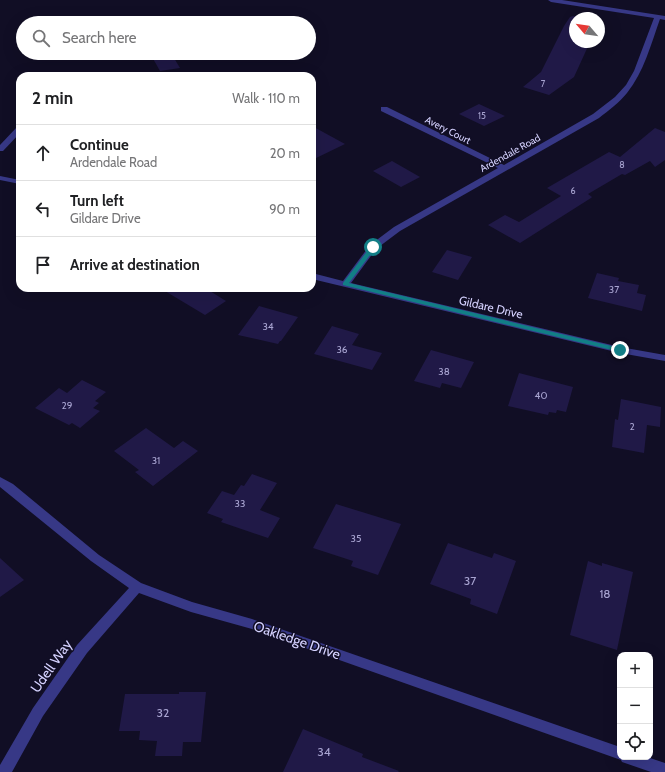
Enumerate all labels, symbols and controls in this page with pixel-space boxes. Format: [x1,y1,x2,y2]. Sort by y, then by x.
north arrow [569,12,605,48]
search box [16,16,316,60]
icon: search [30,27,52,49]
text: Search here [62,29,137,47]
house number: 7 [541,78,546,89]
text: 2 min [32,88,73,108]
text: Walk · 110 m [232,90,300,106]
house number: 15 [478,110,486,121]
street label: Avery Court [423,113,474,147]
street label: Ardendale Road [477,131,543,175]
text: Continue [70,136,129,154]
icon: ahead [32,142,54,164]
text: 20 m [270,145,300,161]
text: Ardendale Road [70,154,157,170]
house number: 8 [619,159,625,170]
house number: 6 [570,185,576,196]
text: Turn left [70,192,124,210]
icon: left [32,198,54,220]
text: 90 m [269,201,300,217]
text: Gildare Drive [70,210,141,226]
route start [364,238,382,256]
icon: arrive [32,254,54,276]
text: Arrive at destination [70,256,200,274]
house number: 37 [609,283,619,296]
street label: Gildare Drive [458,292,524,322]
house number: 34 [262,320,274,333]
route end [611,341,629,359]
house number: 36 [336,343,348,356]
house number: 38 [438,365,450,378]
house number: 40 [535,389,547,402]
house number: 29 [62,399,73,412]
house number: 2 [629,420,635,433]
house number: 31 [152,454,160,467]
house number: 33 [235,497,245,510]
house number: 35 [351,532,361,545]
house number: 37 [464,573,476,588]
house number: 18 [599,586,611,601]
street label: Oakledge Drive [251,617,343,663]
street label: Udell Way [26,636,76,696]
map controls [617,652,653,760]
button: + [617,652,653,688]
button: − [617,688,653,724]
house number: 32 [157,705,169,720]
button: locate [617,724,653,760]
house number: 34 [317,744,331,759]

